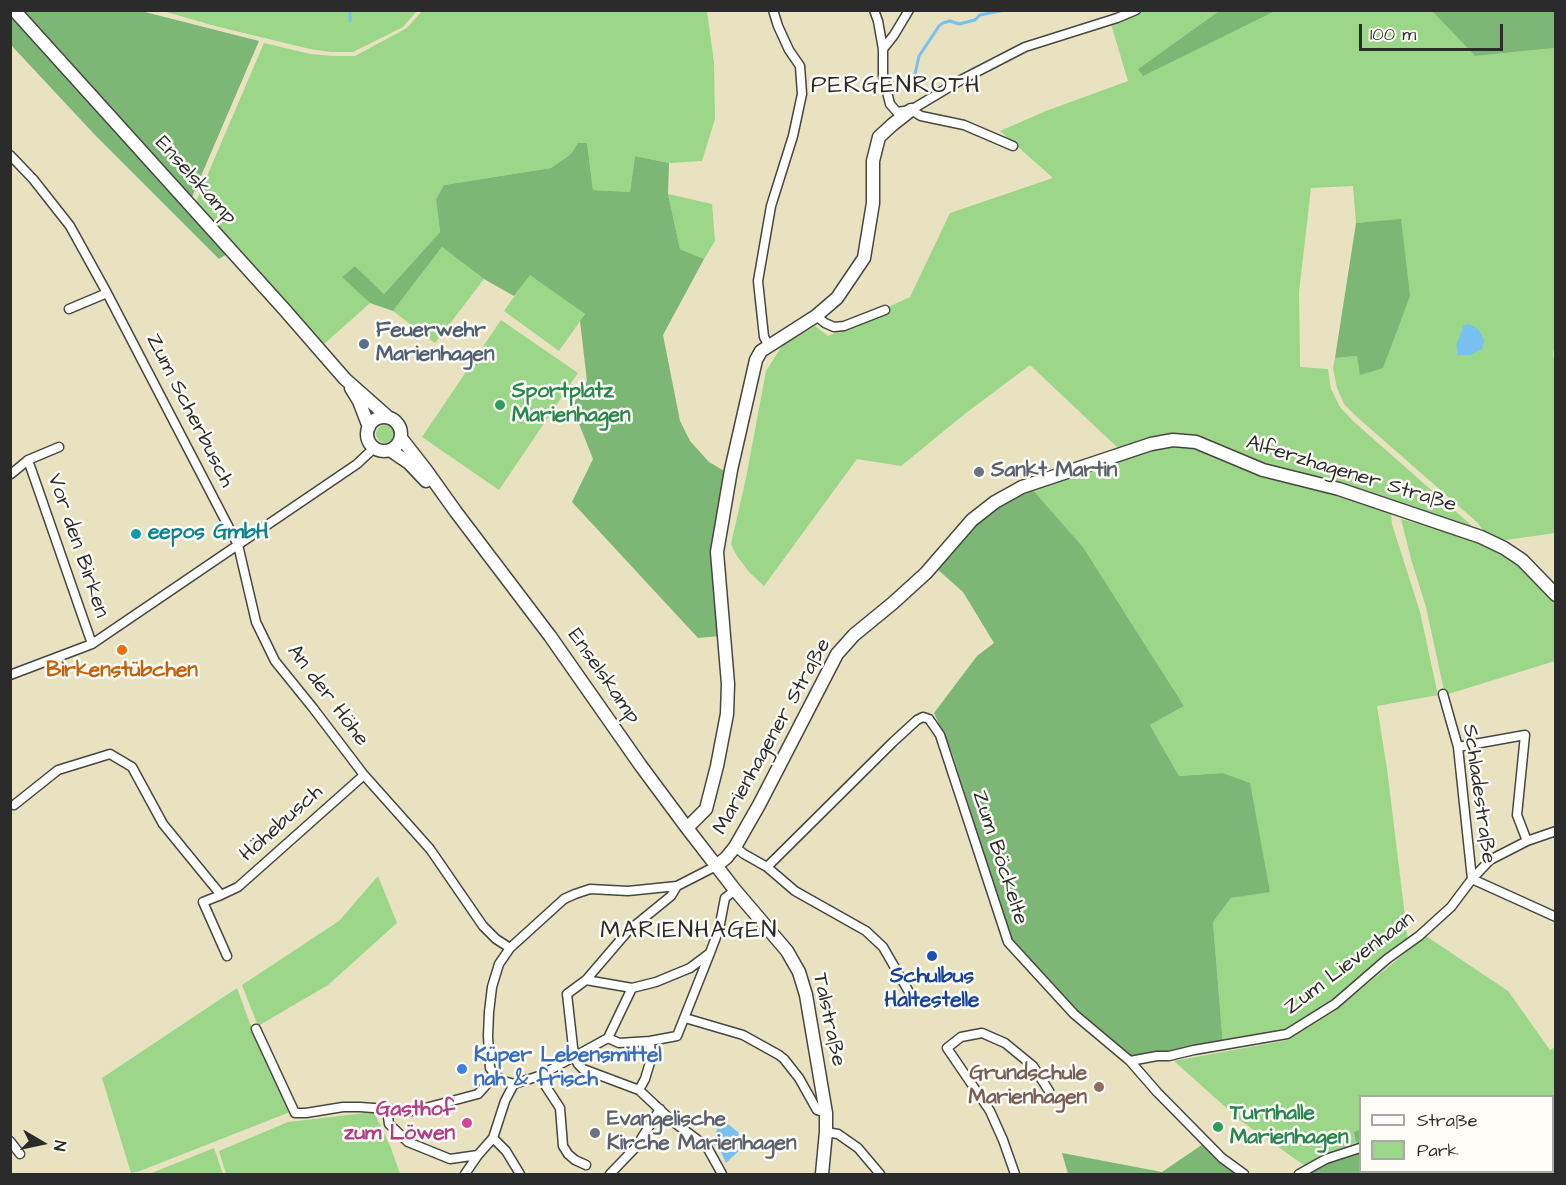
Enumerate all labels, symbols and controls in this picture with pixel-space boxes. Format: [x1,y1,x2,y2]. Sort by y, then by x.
scale bar [1362,12,1506,50]
text: 100 m [1370,22,1416,47]
district label: PERGENROTH [811,73,981,101]
street label: Enselskamp [149,132,241,230]
place label: Feuerwehr Marienhagen [376,319,494,369]
street label: Zum Scherbusch [139,330,239,492]
marker: Feuerwehr Marienhagen [357,337,371,351]
place label: Sportplatz Marienhagen [512,380,630,430]
marker: Sportplatz Marienhagen [493,398,507,412]
street label: Alferzhagener Straße [1243,431,1459,519]
place label: Sankt Martin [991,459,1117,485]
marker: Sankt Martin [972,465,986,479]
street label: Vor den Birken [41,471,113,621]
place label: eepos GmbH [148,521,269,547]
marker: eepos GmbH [129,527,143,541]
street label: Enselskamp [561,625,645,729]
street label: Marienhagener Straße [709,635,837,839]
street label: An der Höhe [281,640,373,752]
marker: Birkenstübchen [115,643,129,657]
place label: Birkenstübchen [46,659,198,685]
street label: Schladestraße [1456,722,1500,866]
street label: Höhebusch [235,780,329,868]
street label: Zum Böckelte [965,788,1033,928]
street label: Zum Lievenhaan [1280,907,1420,1021]
district label: MARIENHAGEN [600,918,778,946]
marker: Schulbus Haltestelle [925,949,939,963]
place label: Schulbus Haltestelle [885,965,979,1015]
street label: Talstraße [806,971,850,1069]
place label: Küper Lebensmittel nah & frisch [474,1044,662,1094]
marker: Küper Lebensmittel nah & frisch [455,1062,469,1076]
place label: Grundschule Marienhagen [969,1062,1087,1112]
marker: Grundschule Marienhagen [1092,1080,1106,1094]
legend [1359,1095,1554,1173]
place label: Gasthof zum Löwen [344,1098,455,1148]
place label: Turnhalle Marienhagen [1230,1102,1348,1152]
place label: Evangelische Kirche Marienhagen [607,1108,796,1158]
text: Straße [1417,1108,1477,1133]
north arrow [12,1113,72,1173]
marker: Gasthof zum Löwen [460,1116,474,1130]
marker: Turnhalle Marienhagen [1211,1120,1225,1134]
marker: Evangelische Kirche Marienhagen [588,1126,602,1140]
text: Park [1417,1138,1459,1163]
text: N [48,1139,71,1152]

